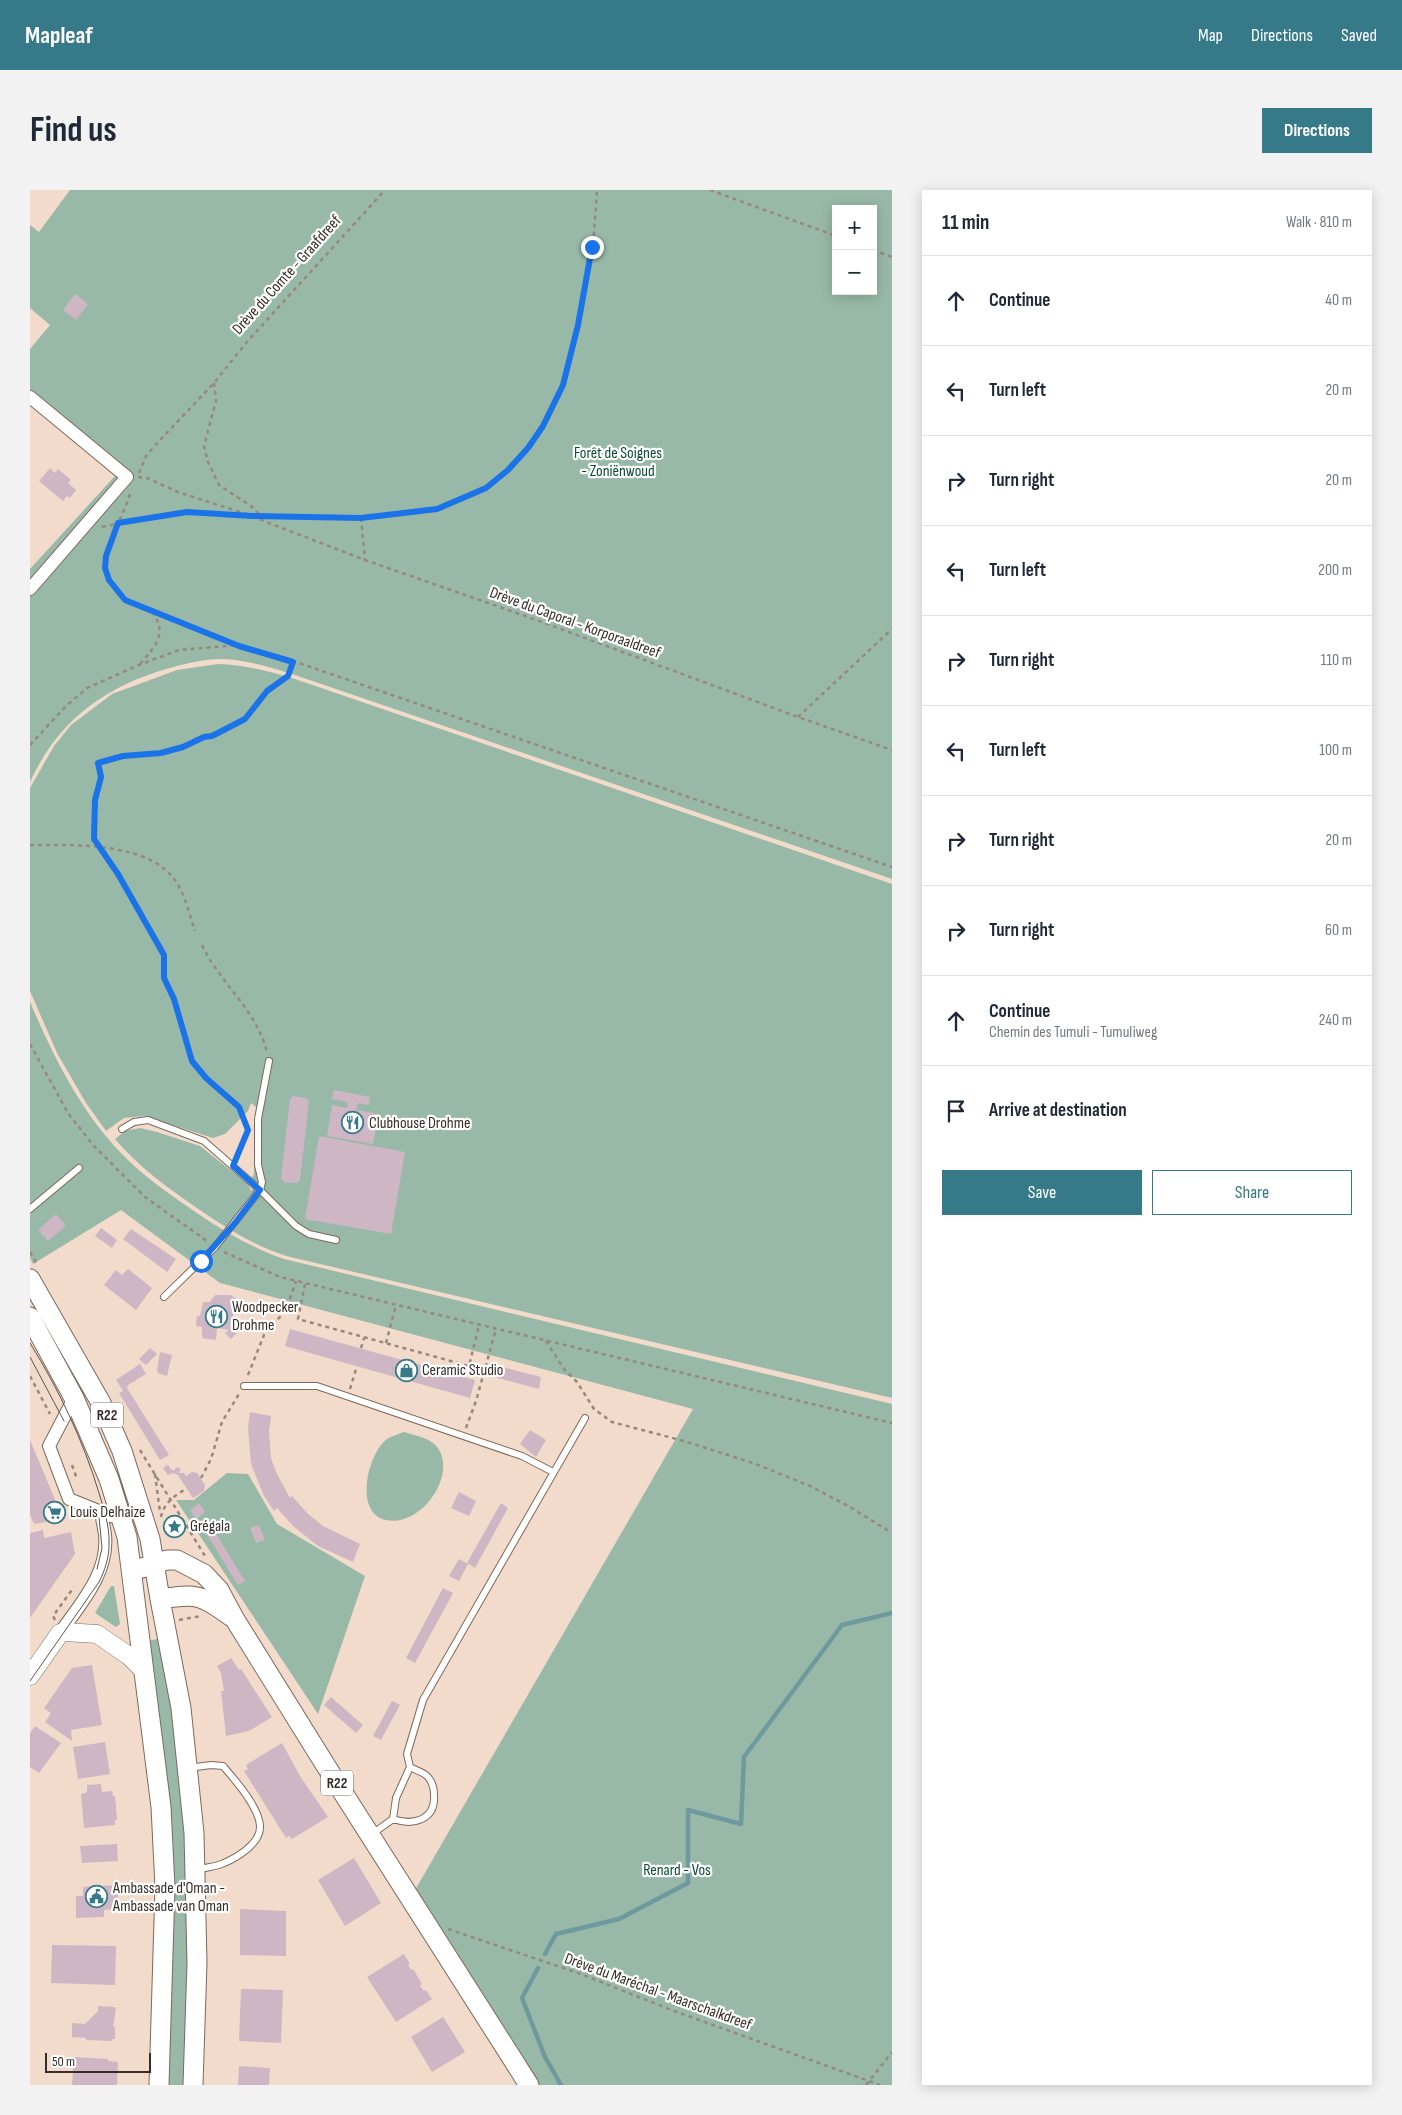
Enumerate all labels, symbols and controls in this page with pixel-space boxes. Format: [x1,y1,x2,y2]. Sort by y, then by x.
text: Mapleaf [25,21,93,50]
text: Map [1198,25,1223,46]
text: Directions [1251,25,1313,46]
text: Saved [1341,25,1377,46]
button: Directions [1262,108,1372,153]
text: Find us [30,109,117,152]
map controls [832,205,877,295]
button: + [832,205,877,250]
text: 11 min [942,210,989,235]
street label: Drève du Comte - Graafdreef [229,211,346,338]
text: Walk · 810 m [1286,213,1352,232]
route end [581,236,604,259]
button: − [832,250,877,295]
icon: ahead [942,287,970,315]
text: Continue [989,289,1050,312]
text: 40 m [1325,291,1352,310]
icon: left [942,377,970,405]
text: Turn left [989,379,1046,402]
text: 20 m [1325,381,1352,400]
park label: Forêt de Soignes - Zoniënwoud [574,444,662,481]
icon: right [942,467,970,495]
text: Turn right [989,469,1054,492]
text: 20 m [1325,471,1352,490]
icon: left [942,557,970,585]
text: Turn left [989,559,1046,582]
text: 200 m [1318,561,1352,580]
street label: Drève du Caporal - Korporaaldreef [487,583,663,663]
icon: right [942,647,970,675]
text: Turn right [989,649,1054,672]
text: 110 m [1321,651,1352,670]
icon: left [942,737,970,765]
text: Turn left [989,739,1046,762]
text: 100 m [1319,741,1352,760]
icon: right [942,827,970,855]
text: Turn right [989,829,1054,852]
text: 20 m [1325,831,1352,850]
icon: right [942,917,970,945]
text: Turn right [989,919,1054,942]
text: 60 m [1325,921,1352,940]
text: Continue [989,1000,1050,1023]
icon: ahead [942,1007,970,1035]
text: 240 m [1319,1011,1352,1030]
text: Chemin des Tumuli - Tumuliweg [989,1023,1157,1042]
icon: arrive [942,1097,970,1125]
text: Arrive at destination [989,1099,1127,1122]
restaurant icon: Clubhouse Drohme [341,1111,365,1135]
place label: Clubhouse Drohme [369,1114,470,1133]
button: Save [942,1170,1142,1215]
button: Share [1152,1170,1352,1215]
route start [190,1250,213,1273]
place label: Woodpecker Drohme [232,1298,299,1335]
restaurant icon: Woodpecker Drohme [204,1304,228,1328]
shop icon: Ceramic Studio [394,1358,418,1382]
place label: Ceramic Studio [422,1361,503,1380]
road number: R22 [91,1402,123,1428]
supermarket icon: Louis Delhaize [42,1500,66,1524]
place label: Louis Delhaize [70,1503,146,1522]
place icon: Grégala [162,1514,186,1538]
place label: Grégala [190,1517,230,1536]
road number: R22 [321,1770,353,1796]
park label: Renard - Vos [643,1861,711,1880]
place label: Ambassade d'Oman - Ambassade van Oman [112,1879,229,1916]
public building icon: Ambassade d'Oman - Ambassade van Oman [85,1885,109,1909]
street label: Drève du Maréchal - Maarschalkdreef [562,1949,755,2035]
scale bar [45,2050,151,2073]
text: 50 m [52,2053,75,2070]

